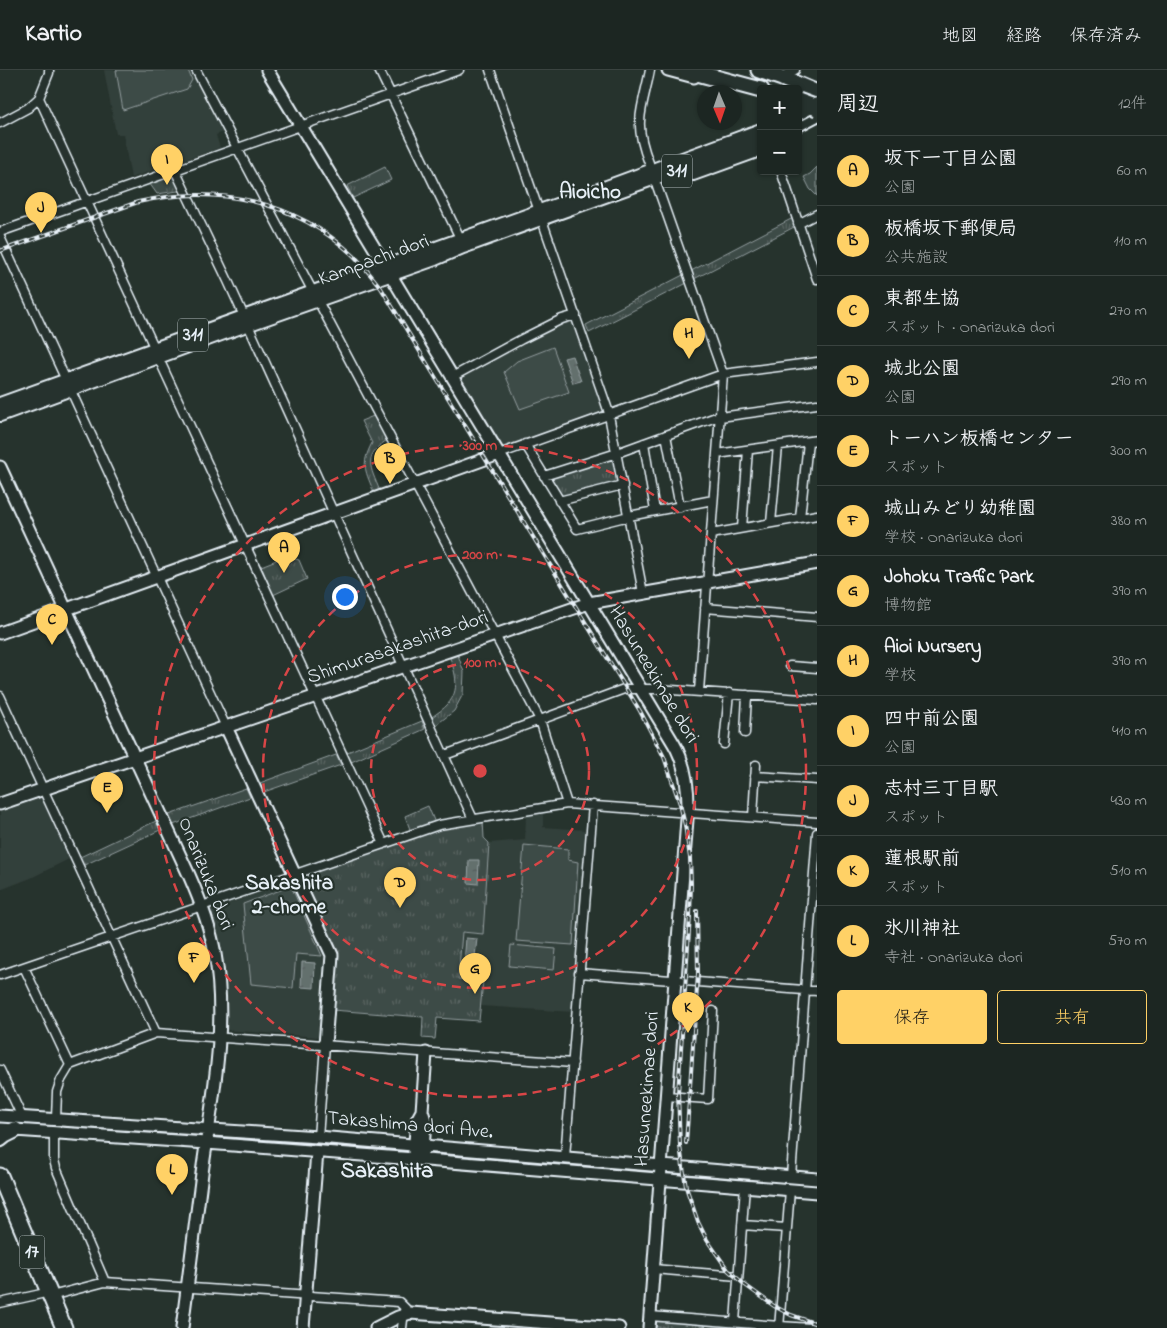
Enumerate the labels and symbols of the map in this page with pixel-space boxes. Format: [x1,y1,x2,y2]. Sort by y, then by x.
north arrow [697,85,742,130]
pin: I [151,144,183,185]
road number: 311 [662,154,692,188]
district label: Aioicho [559,178,621,208]
pin: J [25,192,57,233]
street label: Kampachi dori [314,228,434,294]
road number: 311 [178,318,208,352]
pin: H [673,318,705,359]
text: 300 m [462,435,498,457]
pin: B [374,443,406,484]
pin: A [268,532,300,573]
text: 200 m [461,544,498,566]
your location [332,584,358,610]
street label: Hasuneekimae dori [600,601,706,749]
street label: Shimurasakashita-dori [303,603,493,693]
pin: C [36,604,68,645]
text: 100 m [463,652,497,674]
centre of rings [471,762,489,780]
pin: E [91,772,123,813]
street label: Onarizuka dori [169,813,241,935]
pin: D [384,867,416,908]
district label: Sakashita 2-chome [245,869,333,923]
pin: F [178,942,210,983]
pin: G [459,953,491,994]
pin: K [672,992,704,1033]
street label: Hasuneekimae dori [628,1010,668,1168]
street label: Takashima dori Ave. [326,1104,494,1148]
pin: L [156,1154,188,1195]
district label: Sakashita [341,1156,433,1188]
road number: 17 [20,1236,44,1268]

